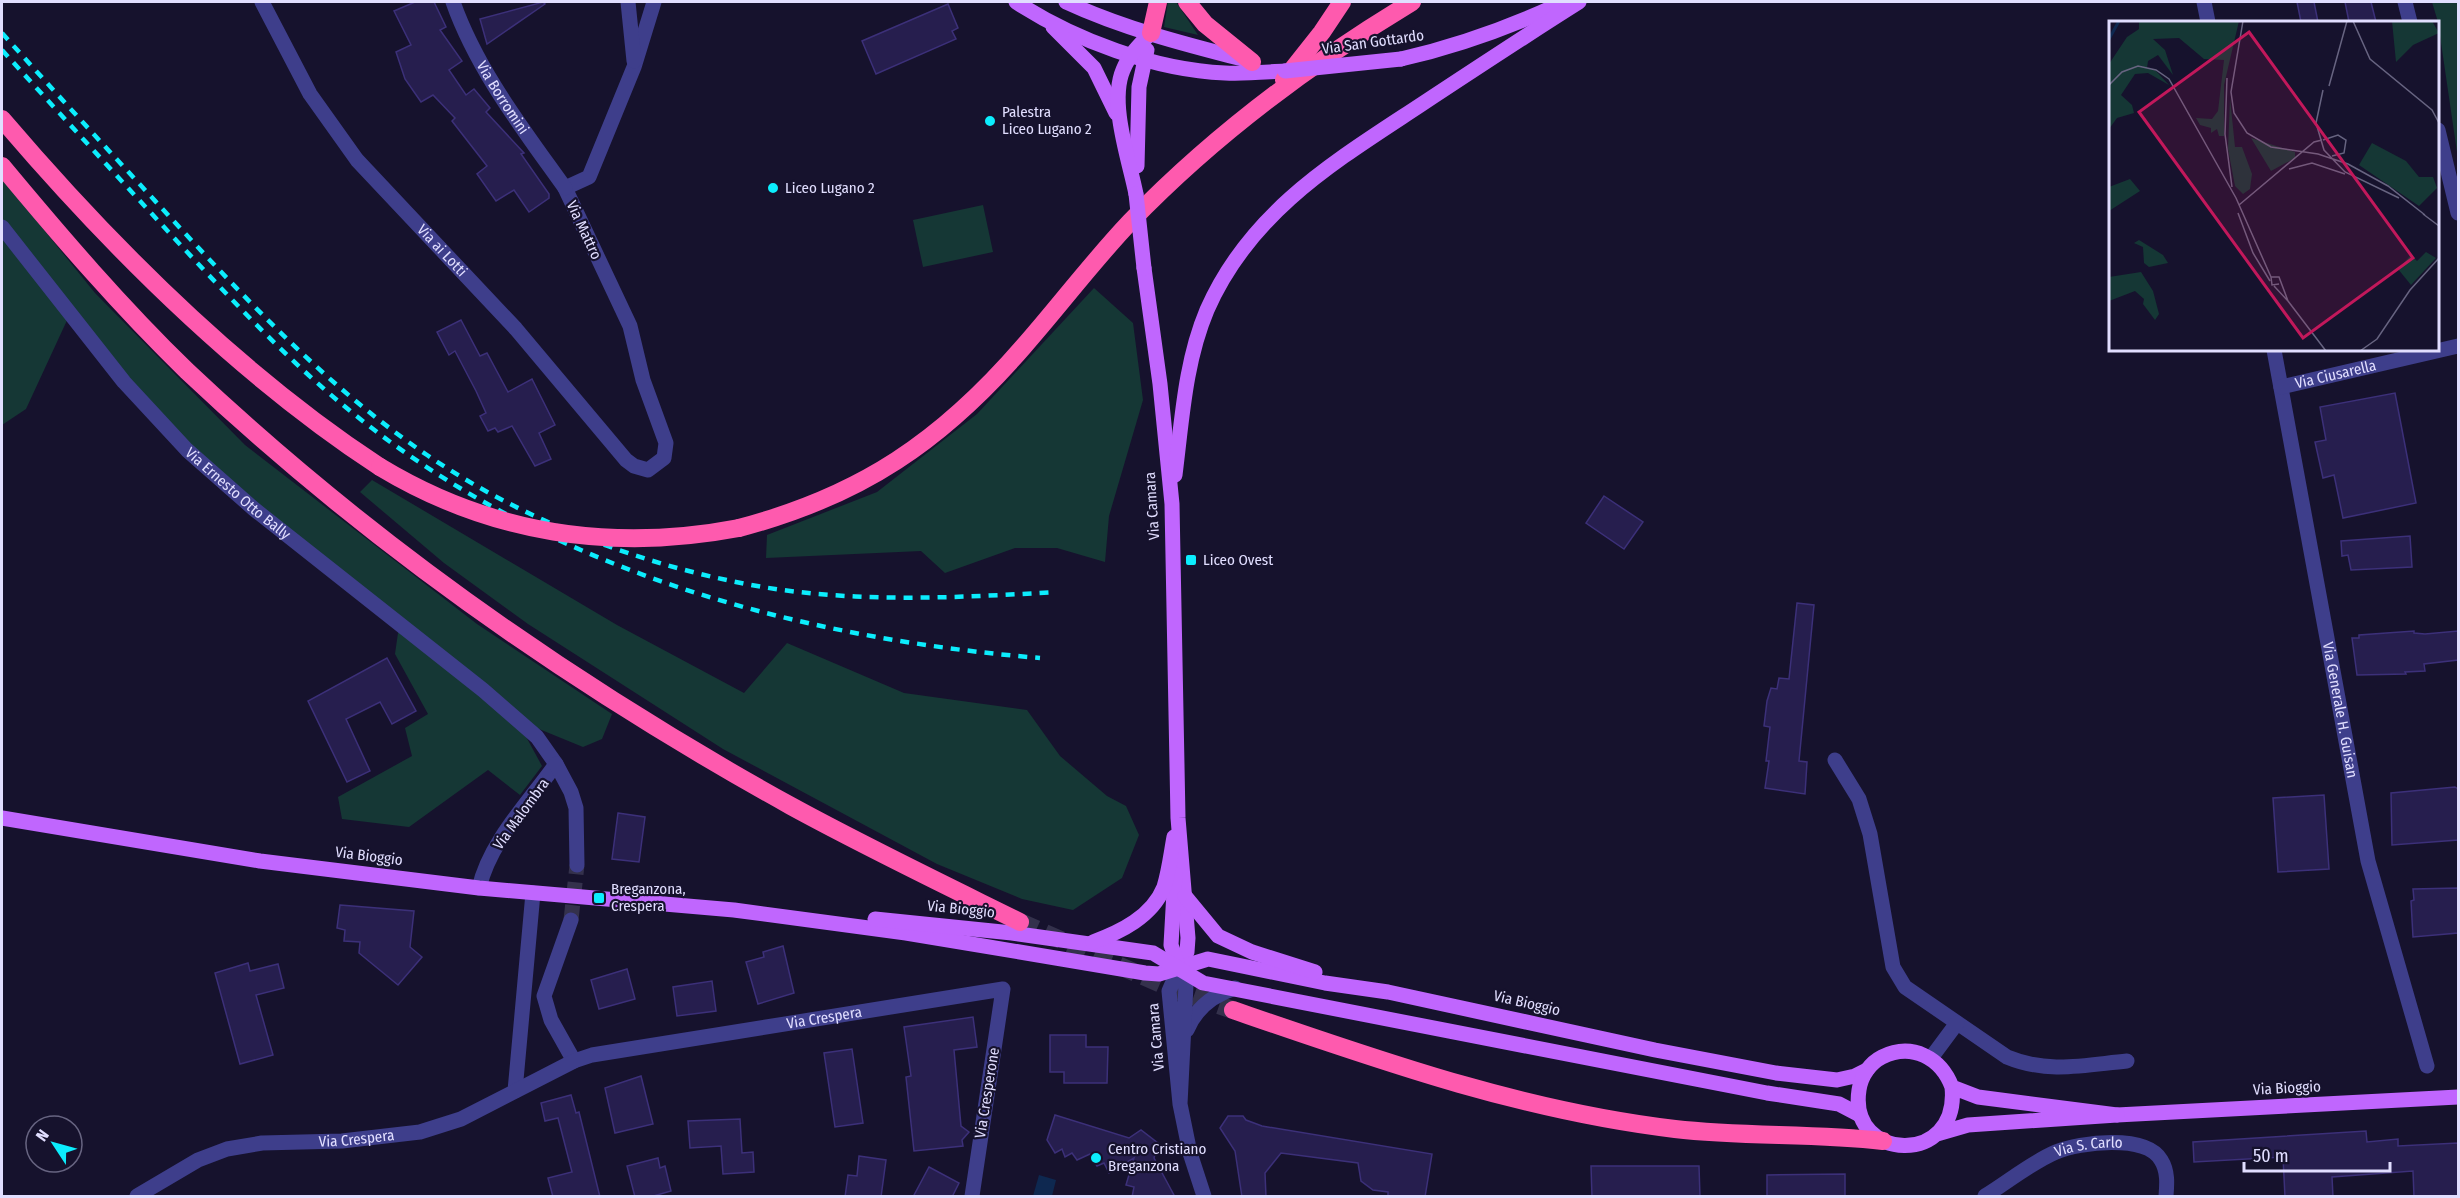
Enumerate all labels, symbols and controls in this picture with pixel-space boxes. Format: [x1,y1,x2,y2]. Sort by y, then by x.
inset map [2109,21,2439,351]
street label: Via San Gottardo [1321,26,1425,58]
street label: Via Borromini [473,58,533,138]
place label: Palestra Liceo Lugano 2 [1002,103,1092,138]
marker: Palestra Liceo Lugano 2 [983,114,997,128]
place label: Liceo Lugano 2 [785,179,875,197]
marker: Liceo Lugano 2 [766,181,780,195]
street label: Via Mattro [563,198,605,262]
street label: Via ai Lotti [413,221,471,280]
street label: Via Ciusarella [2293,356,2378,392]
street label: Via Ernesto Otto Bally [182,444,294,544]
street label: Via Camara [1141,471,1163,541]
place label: Liceo Ovest [1203,551,1273,569]
marker: Liceo Ovest [1184,553,1198,567]
street label: Via Generale H. Guisan [2319,640,2362,780]
street label: Via Malombra [489,775,553,853]
street label: Via Bioggio [334,843,404,869]
place label: Breganzona, Crespera [611,880,686,915]
marker: Breganzona, Crespera [592,891,606,905]
street label: Via Bioggio [926,896,996,922]
street label: Via Bioggio [1492,987,1562,1019]
street label: Via Camara [1144,1002,1168,1072]
street label: Via Crespera [785,1003,863,1033]
street label: Via Cresperone [971,1046,1003,1140]
street label: Via Bioggio [2253,1077,2322,1099]
north arrow [24,1114,84,1174]
text: N [32,1126,53,1145]
street label: Via Crespera [318,1126,395,1151]
street label: Via S. Carlo [2052,1133,2123,1161]
scale bar [2244,1135,2390,1173]
place label: Centro Cristiano Breganzona [1108,1140,1207,1175]
text: 50 m [2253,1145,2289,1167]
marker: Centro Cristiano Breganzona [1089,1151,1103,1165]

